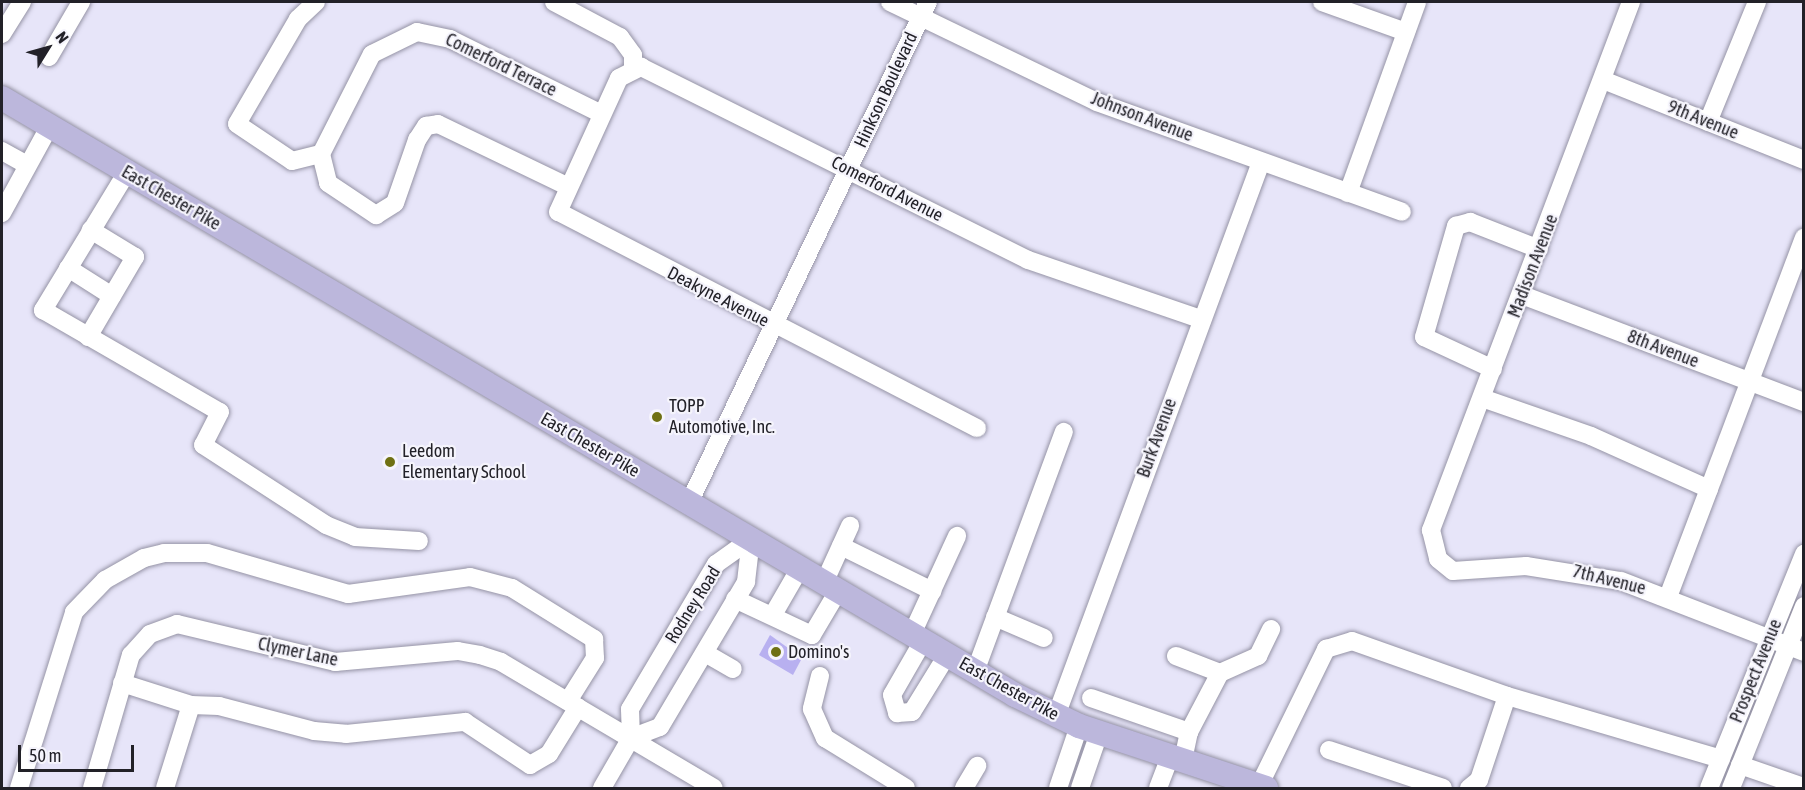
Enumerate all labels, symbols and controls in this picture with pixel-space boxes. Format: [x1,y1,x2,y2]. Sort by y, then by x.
north arrow [18,18,78,78]
text: N [52,28,72,46]
street label: Comerford Terrace [442,29,560,101]
street label: Hinkson Boulevard [850,29,922,151]
street label: Johnson Avenue [1088,88,1196,146]
street label: 9th Avenue [1664,96,1742,144]
street label: Comerford Avenue [828,152,946,226]
street label: East Chester Pike [118,161,224,235]
street label: Madison Avenue [1503,211,1563,321]
street label: Deakyne Avenue [664,262,772,332]
street label: 8th Avenue [1624,326,1702,372]
street label: Burk Avenue [1133,395,1181,481]
place label: TOPP Automotive, Inc. [669,396,775,438]
street label: East Chester Pike [537,408,643,482]
marker: TOPP Automotive, Inc. [650,410,664,424]
place label: Leedom Elementary School [402,441,526,484]
marker: Leedom Elementary School [383,455,397,469]
street label: 7th Avenue [1570,560,1648,600]
street label: Rodney Road [661,562,725,648]
street label: Prospect Avenue [1725,616,1787,726]
street label: Clymer Lane [256,633,340,671]
place label: Domino's [788,641,849,663]
marker: Domino's [769,645,783,659]
street label: East Chester Pike [955,653,1063,725]
scale bar [21,733,136,771]
text: 50 m [29,745,61,766]

